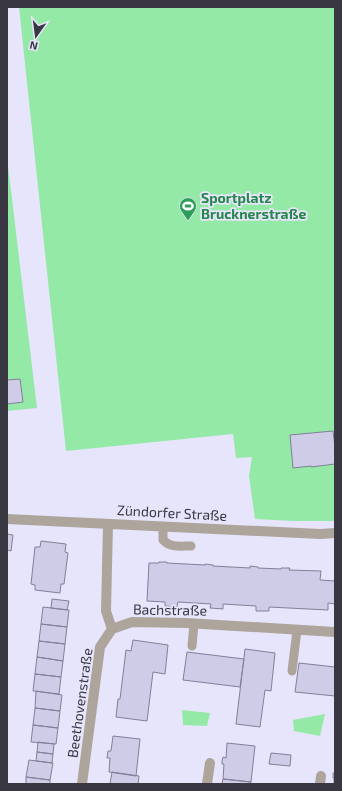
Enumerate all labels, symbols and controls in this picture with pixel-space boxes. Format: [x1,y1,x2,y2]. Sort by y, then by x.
north arrow [16,16,56,56]
text: N [28,39,39,53]
place label: Sportplatz Brucknerstraße [201,189,306,222]
sports icon: Sportplatz Brucknerstraße [178,196,198,221]
street label: Zündorfer Straße [117,501,227,524]
street label: Bachstraße [133,600,207,619]
street label: Beethovenstraße [63,647,96,759]

